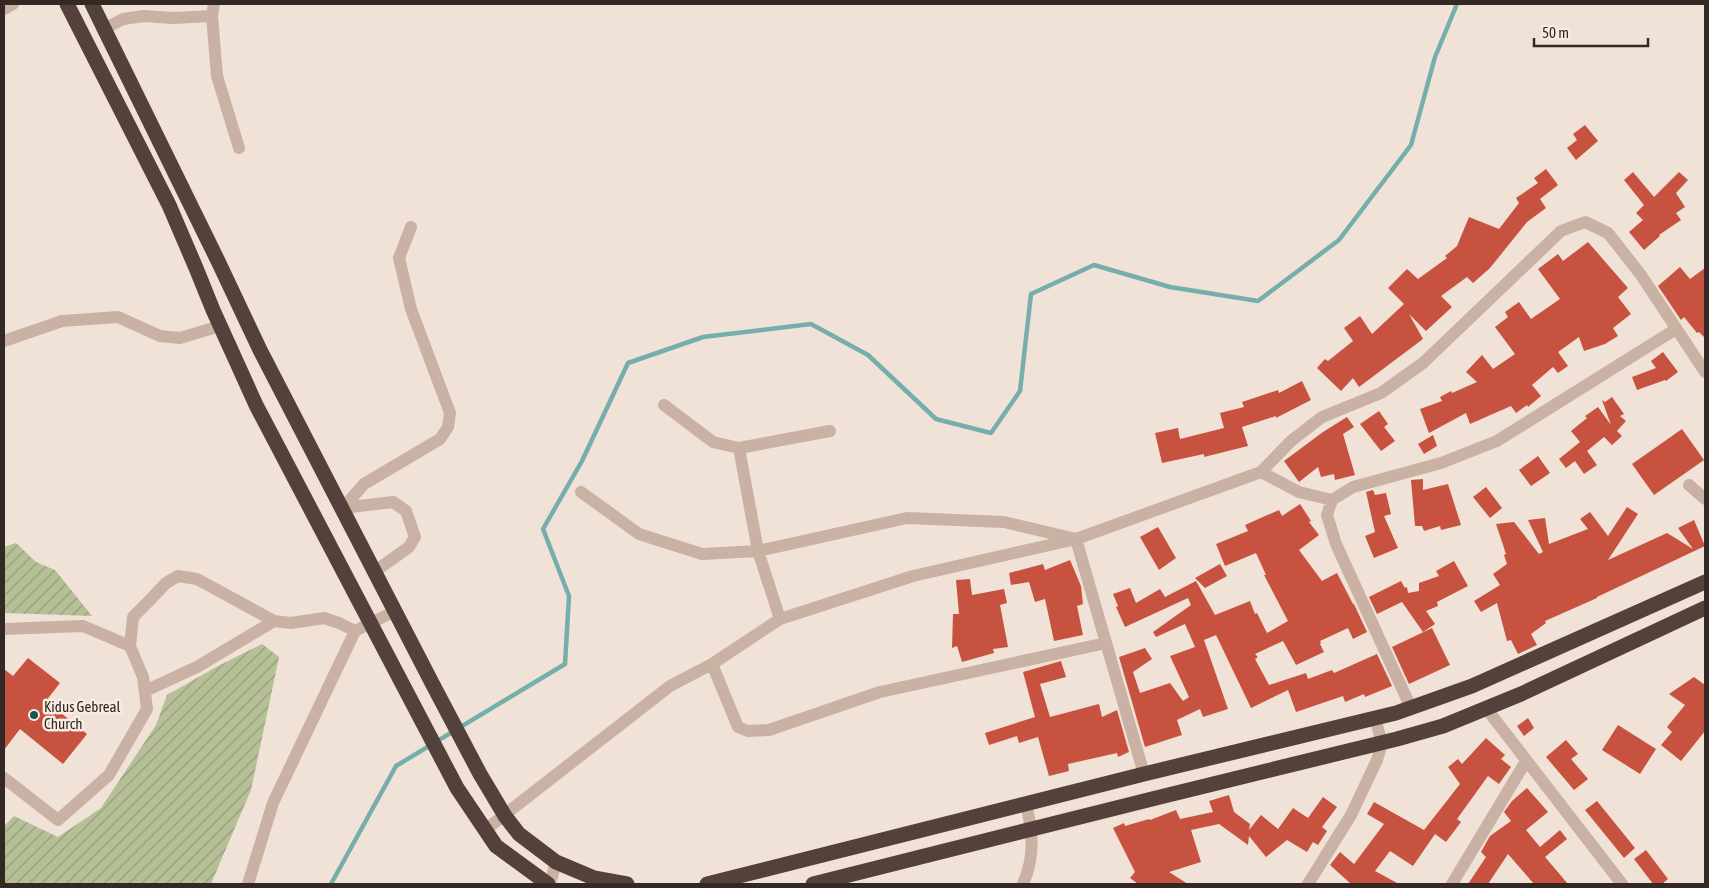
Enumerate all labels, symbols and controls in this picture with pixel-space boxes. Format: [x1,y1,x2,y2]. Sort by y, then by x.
scale bar [1534,15,1648,47]
text: 50 m [1542,24,1569,41]
place label: Kidus Gebreal Church [44,698,121,732]
marker: Kidus Gebreal Church [28,709,40,721]

